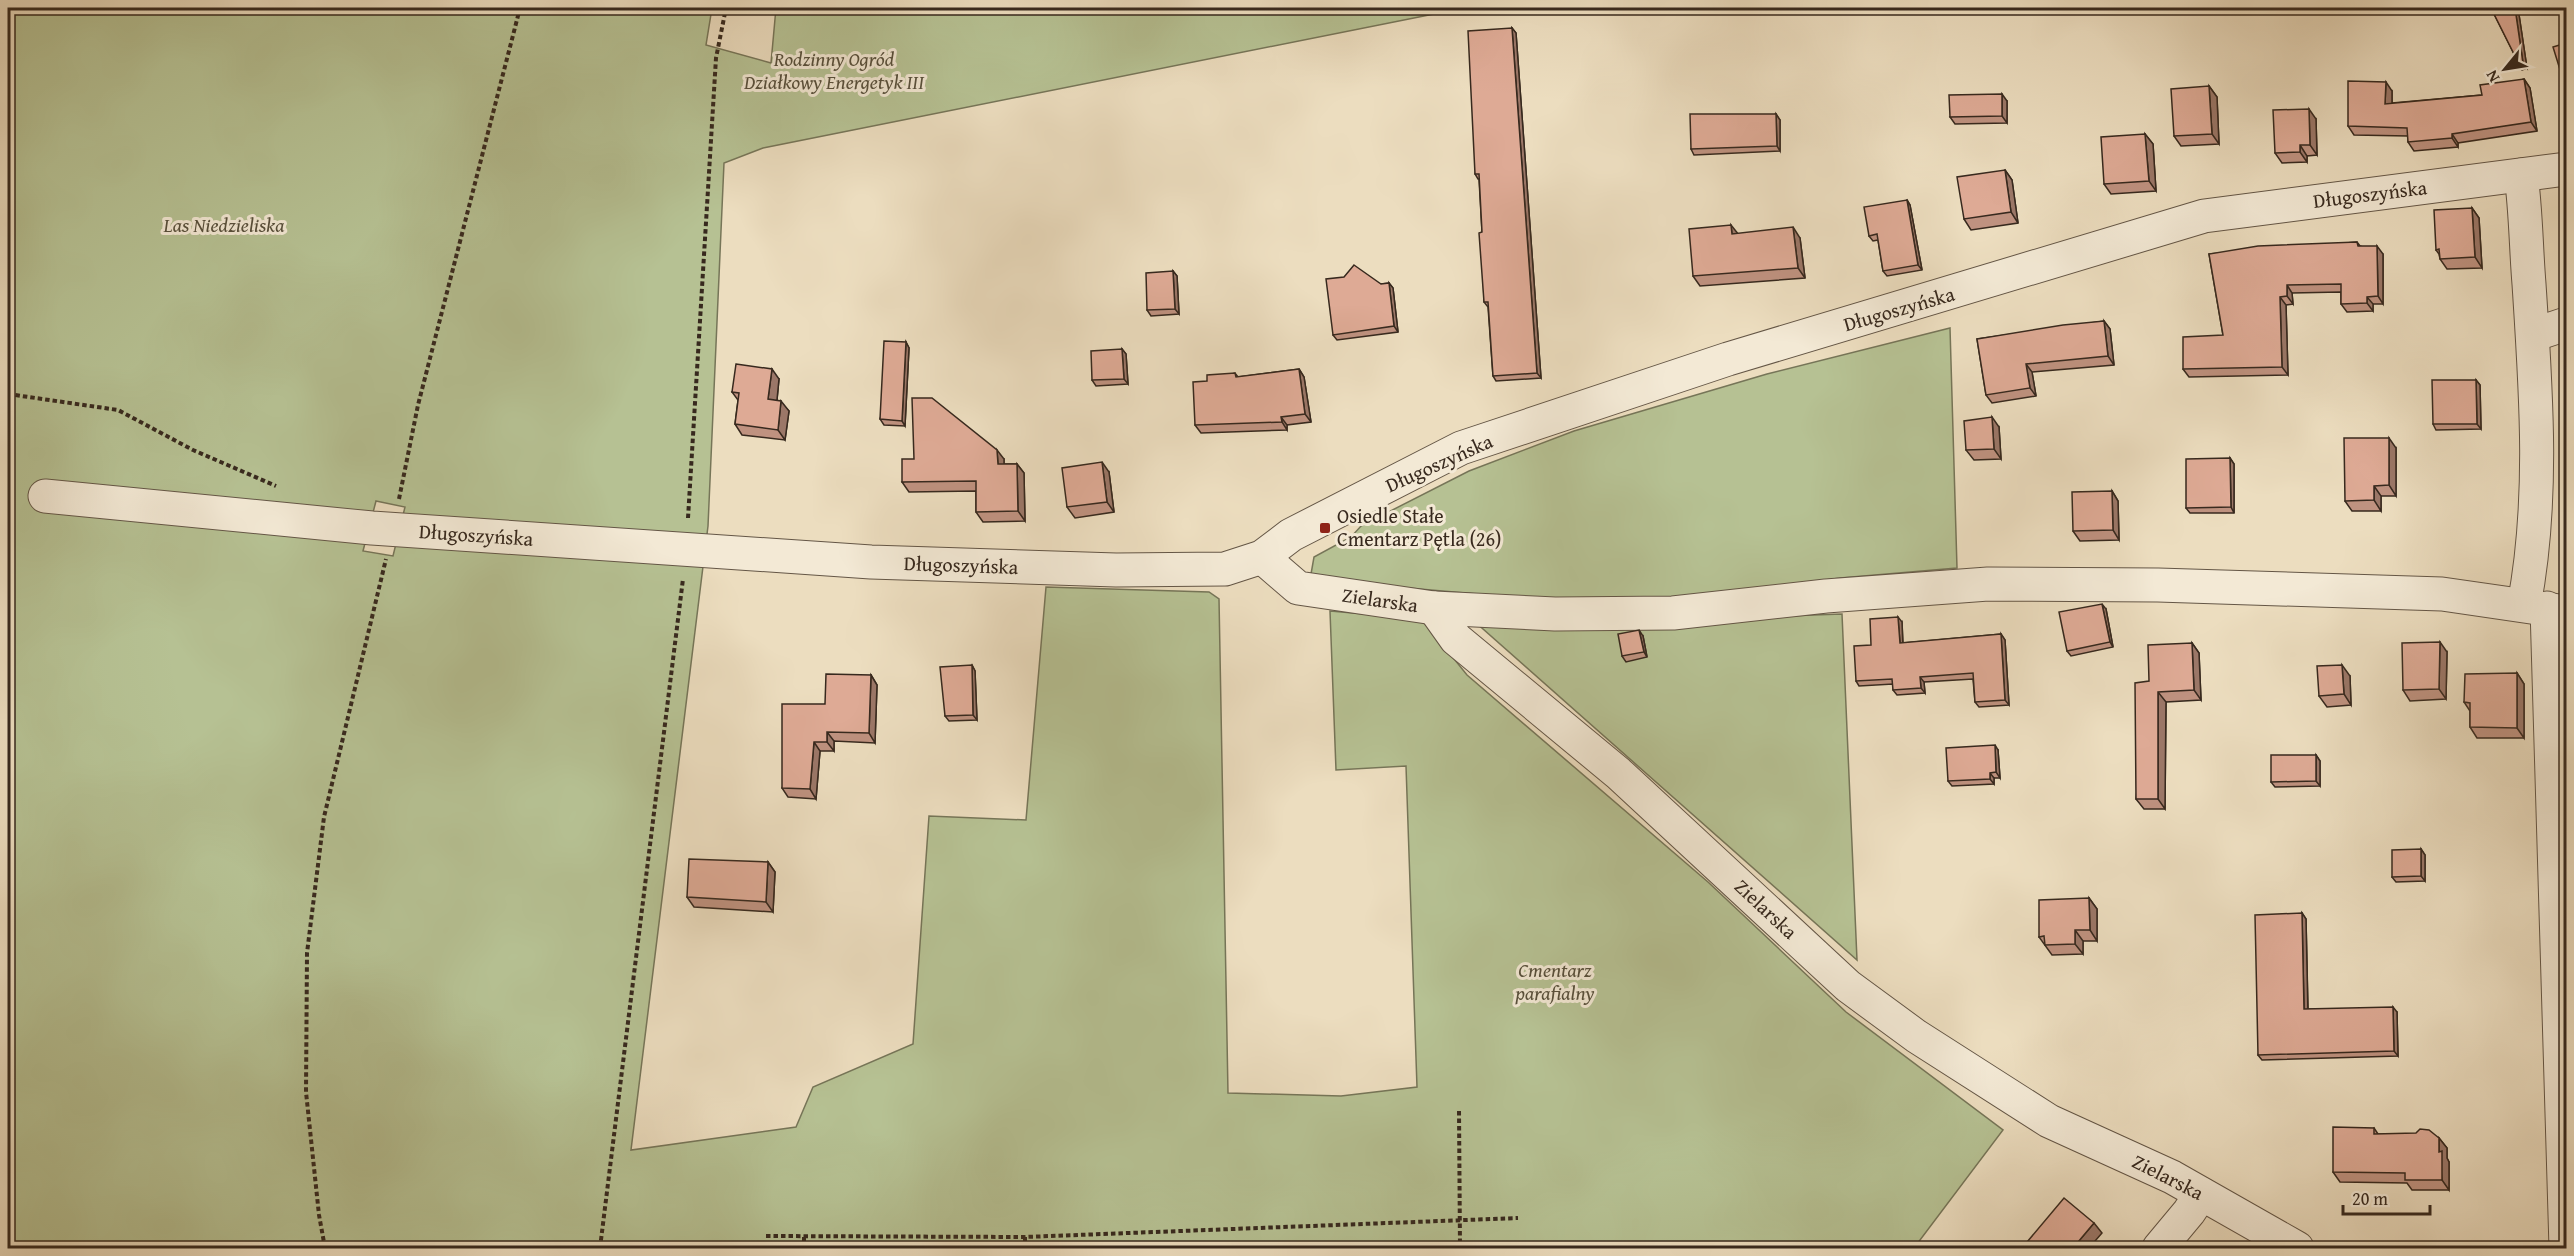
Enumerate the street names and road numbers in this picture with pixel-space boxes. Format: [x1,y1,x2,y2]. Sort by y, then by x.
street label: Długoszyńska [2311,172,2429,215]
street label: Długoszyńska [1840,279,1958,338]
street label: Długoszyńska [1381,426,1497,499]
street label: Długoszyńska [418,516,535,553]
street label: Długoszyńska [903,548,1019,581]
street label: Zielarska [1340,580,1420,619]
street label: Zielarska [1728,872,1805,946]
street label: Zielarska [2128,1146,2209,1207]

